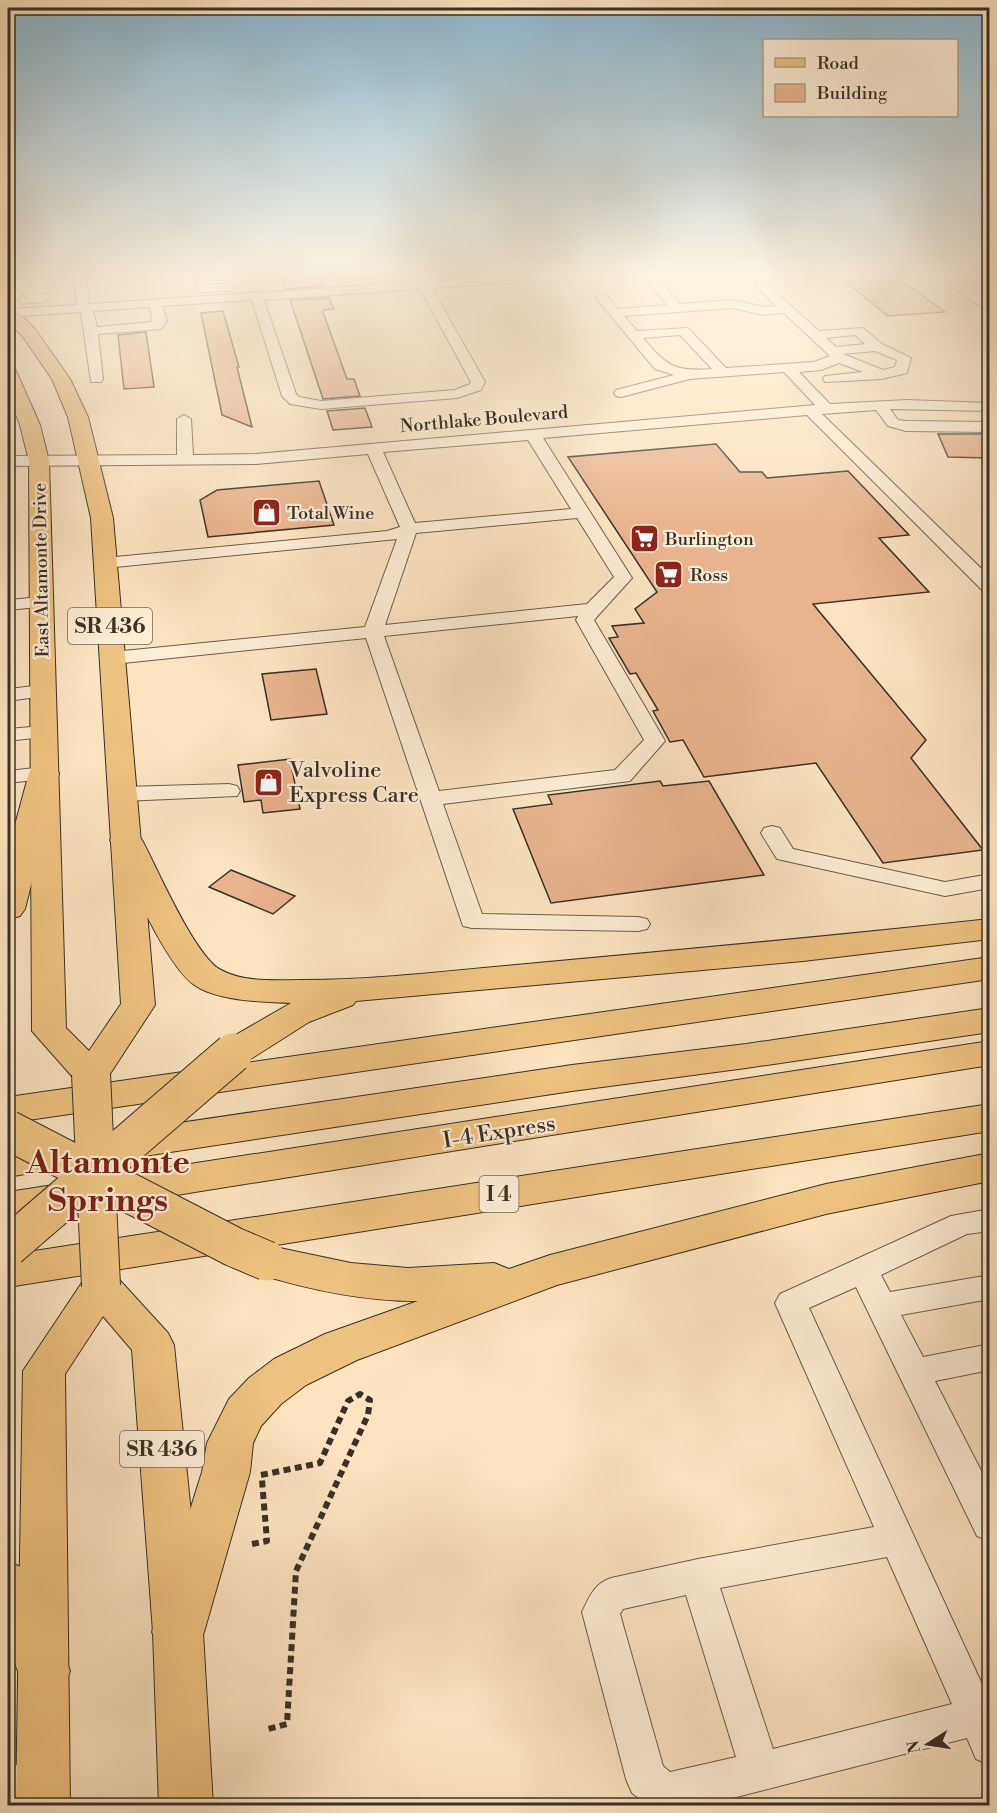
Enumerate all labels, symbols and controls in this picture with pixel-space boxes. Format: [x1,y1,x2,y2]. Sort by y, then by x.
legend [763,39,958,117]
text: Road [817,52,860,75]
text: Building [816,82,888,105]
street label: Northlake Boulevard [399,401,570,438]
street label: East Altamonte Drive [28,483,55,657]
shop icon: Total Wine [250,497,282,529]
place label: Total Wine [287,502,374,525]
supermarket icon: Burlington [628,523,660,555]
place label: Burlington [664,528,754,551]
supermarket icon: Ross [653,559,685,591]
place label: Ross [690,564,728,587]
road number: SR 436 [68,608,152,644]
place label: Valvoline Express Care [288,757,419,809]
shop icon: Valvoline Express Care [252,766,284,798]
street label: I-4 Express [441,1110,557,1155]
district label: Altamonte Springs [25,1143,190,1222]
road number: I 4 [480,1176,518,1212]
road number: SR 436 [120,1431,204,1467]
north arrow [898,1714,958,1774]
text: N [903,1738,925,1755]

